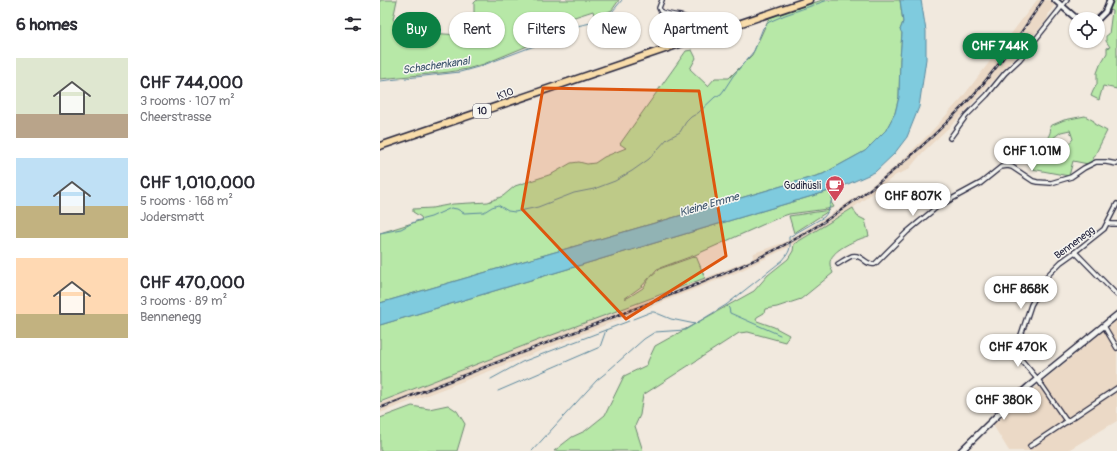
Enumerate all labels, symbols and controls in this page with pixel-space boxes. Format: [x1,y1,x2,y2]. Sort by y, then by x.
chip: Buy [392,12,441,48]
chip: Rent [449,12,505,48]
chip: Filters [513,12,579,48]
chip: New [587,12,641,48]
chip: Apartment [649,12,742,48]
map controls [1069,12,1105,48]
button: locate [1069,12,1105,48]
icon: filters [342,13,364,35]
text: 6 homes [16,14,77,35]
pin: CHF 744K [959,33,1041,67]
text: CHF 744K [972,38,1028,54]
water label: Schachenkanal [402,54,472,77]
text: CHF 744,000 [140,72,243,93]
icon: home [48,74,96,122]
street label: K10 [495,85,515,102]
text: 3 rooms · 107 m² [140,93,235,109]
road number: 10 [473,104,491,118]
text: Cheerstrasse [140,109,211,125]
pin: CHF 1.01M [986,138,1078,172]
text: CHF 1.01M [1003,143,1061,159]
text: CHF 1,010,000 [140,172,255,193]
icon: home [48,174,96,222]
cafe icon: Godihüsli [824,174,846,202]
place label: Godihüsli [784,180,821,192]
pin: CHF 807K [872,183,954,217]
text: CHF 807K [884,188,942,204]
water label: Kleine Emme [678,189,742,219]
text: 5 rooms · 168 m² [140,193,233,209]
text: Jodersmatt [140,209,204,225]
street label: Bennenegg [1052,224,1097,262]
text: CHF 470,000 [140,272,245,293]
icon: home [48,274,96,322]
pin: CHF 868K [980,276,1062,310]
text: CHF 868K [993,281,1049,297]
text: 3 rooms · 89 m² [140,293,227,309]
text: Bennenegg [140,309,201,325]
pin: CHF 470K [977,334,1059,368]
text: CHF 470K [989,339,1047,355]
pin: CHF 380K [963,387,1045,421]
text: CHF 380K [975,392,1033,408]

